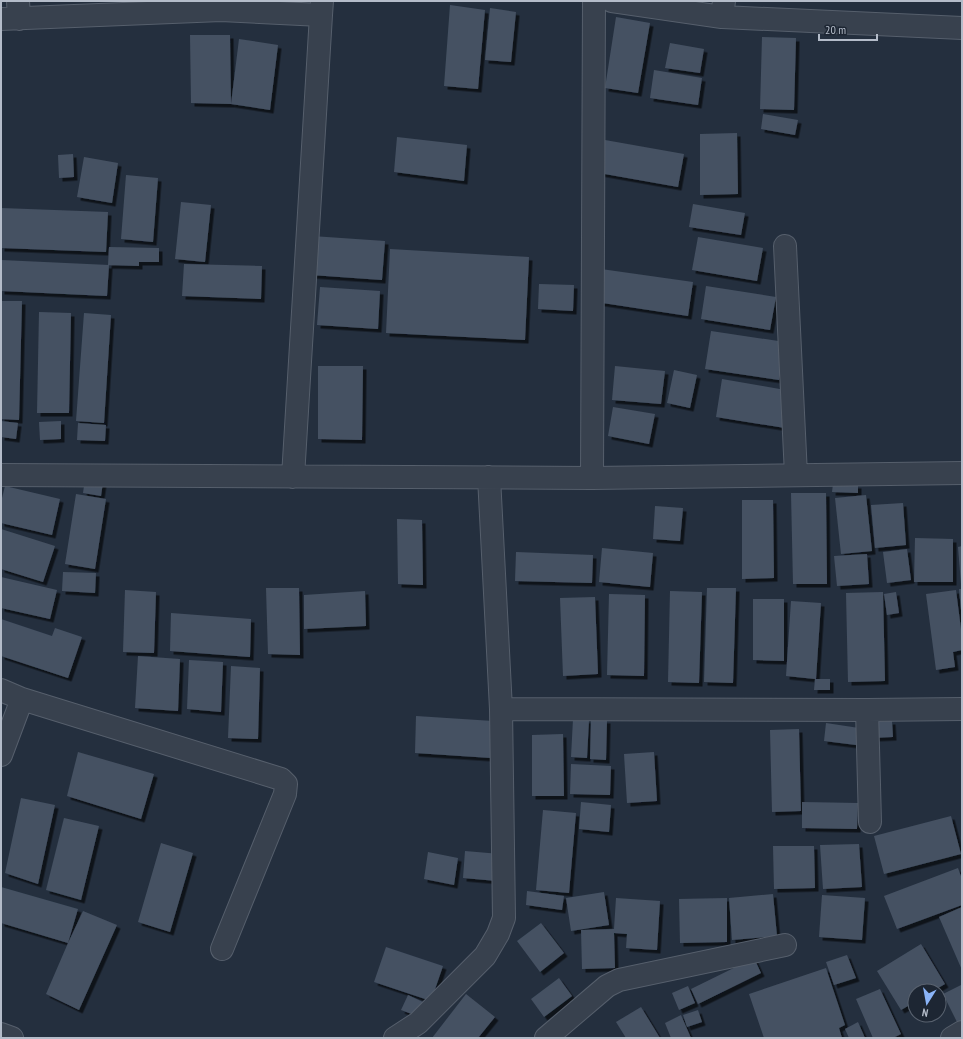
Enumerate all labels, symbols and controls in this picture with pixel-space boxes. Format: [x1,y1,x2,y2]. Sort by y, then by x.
scale bar [819,16,877,42]
text: 20 m [825,22,846,37]
north arrow [907,983,947,1023]
text: N [921,1005,929,1020]

